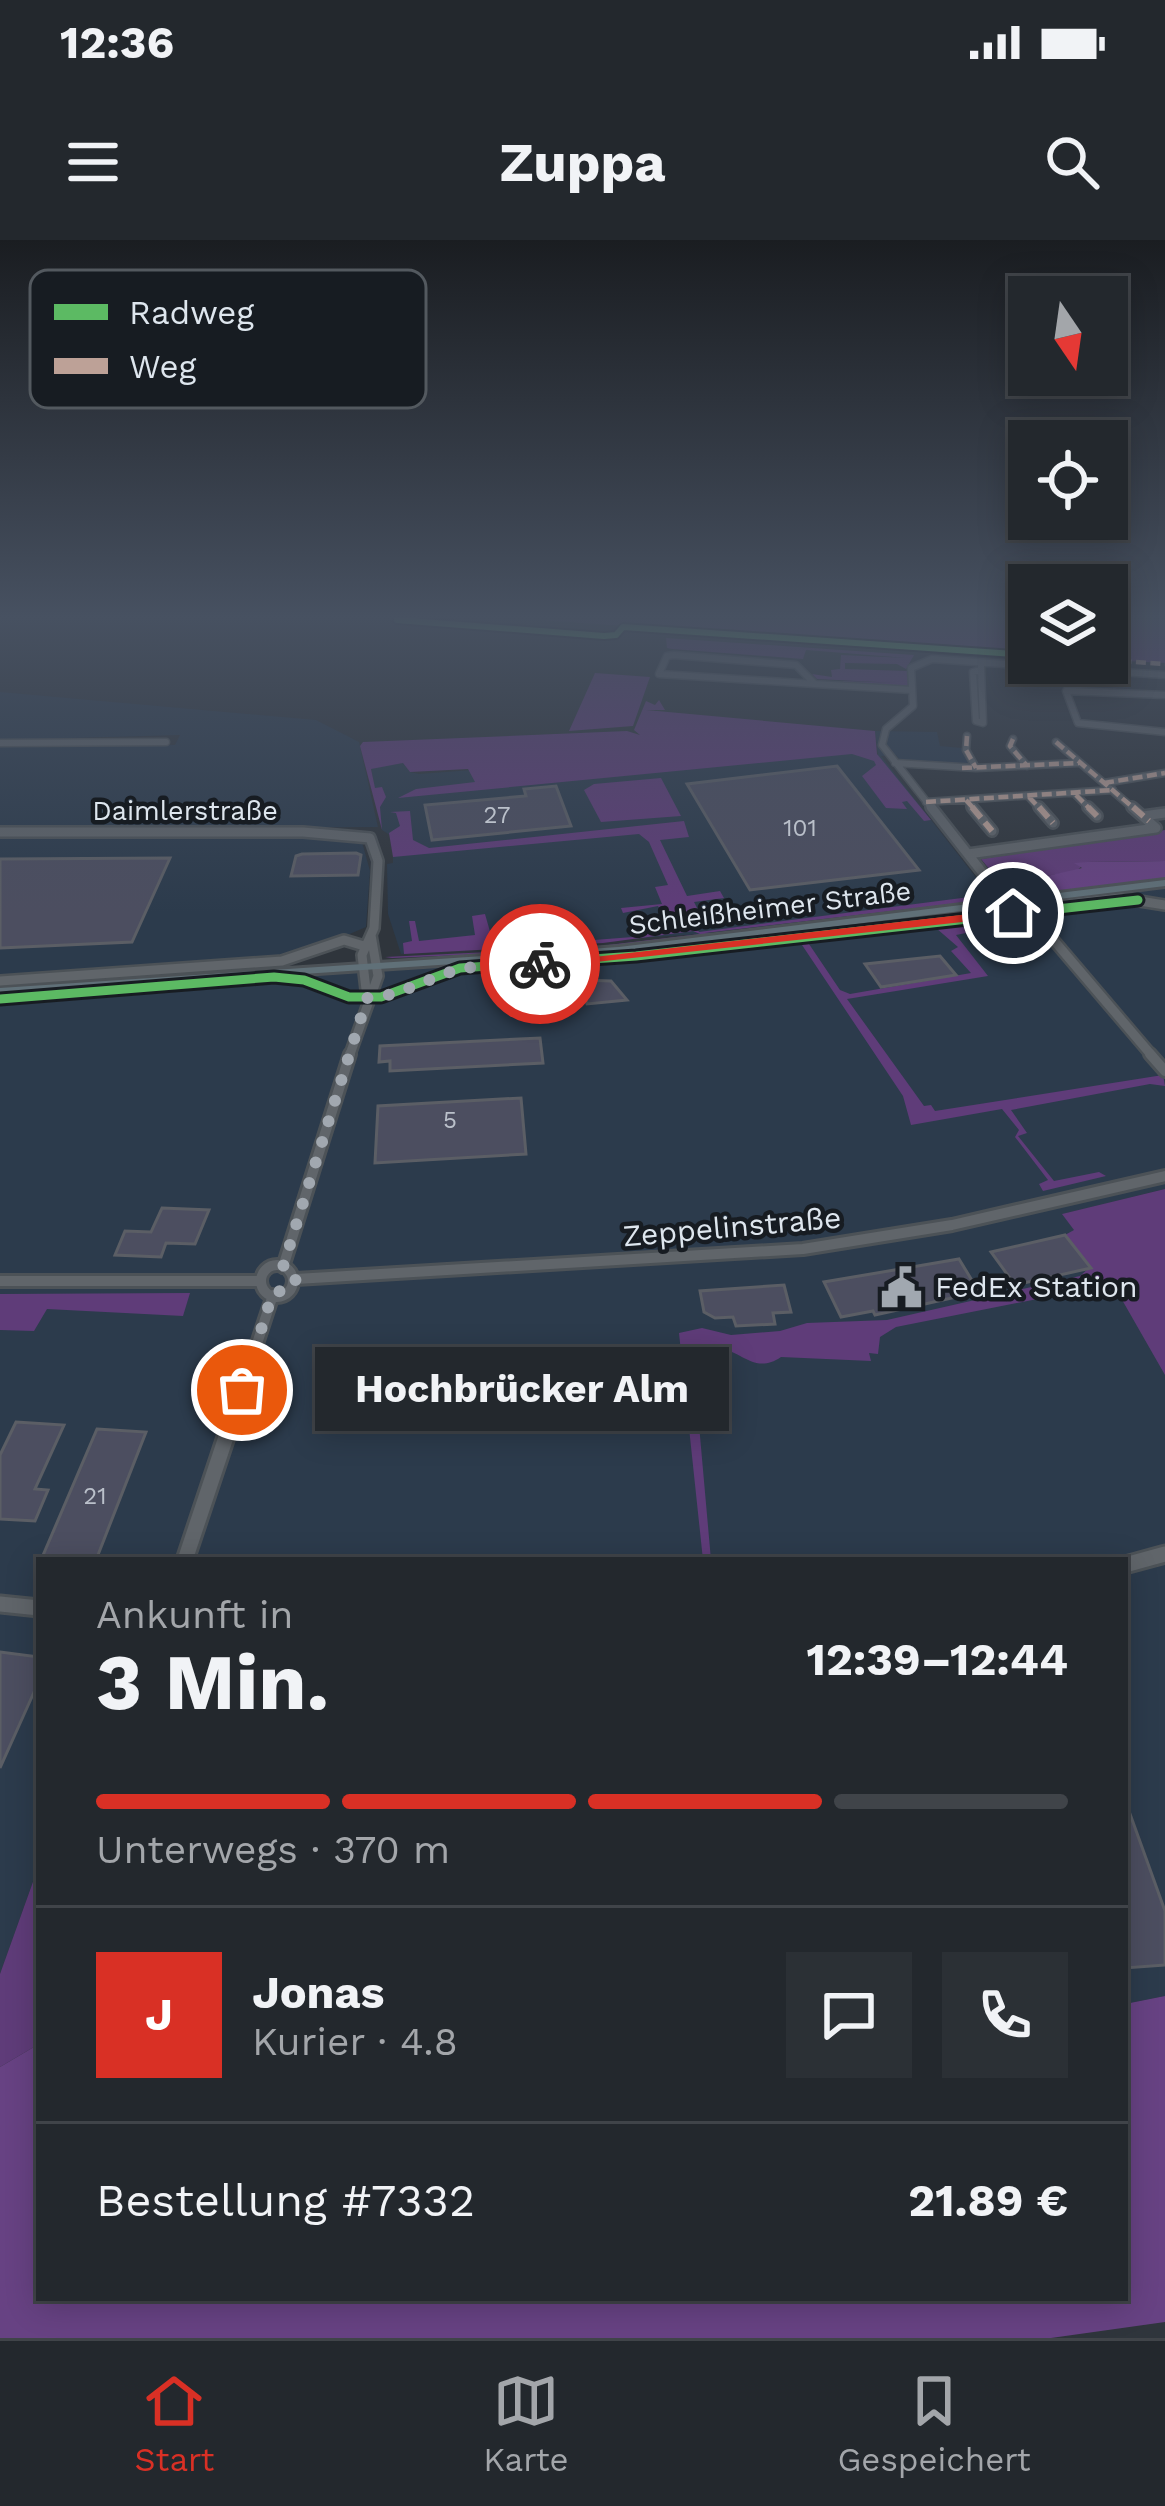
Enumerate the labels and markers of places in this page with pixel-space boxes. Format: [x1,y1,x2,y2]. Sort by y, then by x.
pin [962,862,1064,964]
public building icon: FedEx Station [878,1264,924,1310]
place label: FedEx Station [935,1269,1138,1304]
pin [191,1339,293,1441]
callout: Hochbrücker Alm [314,1348,728,1432]

